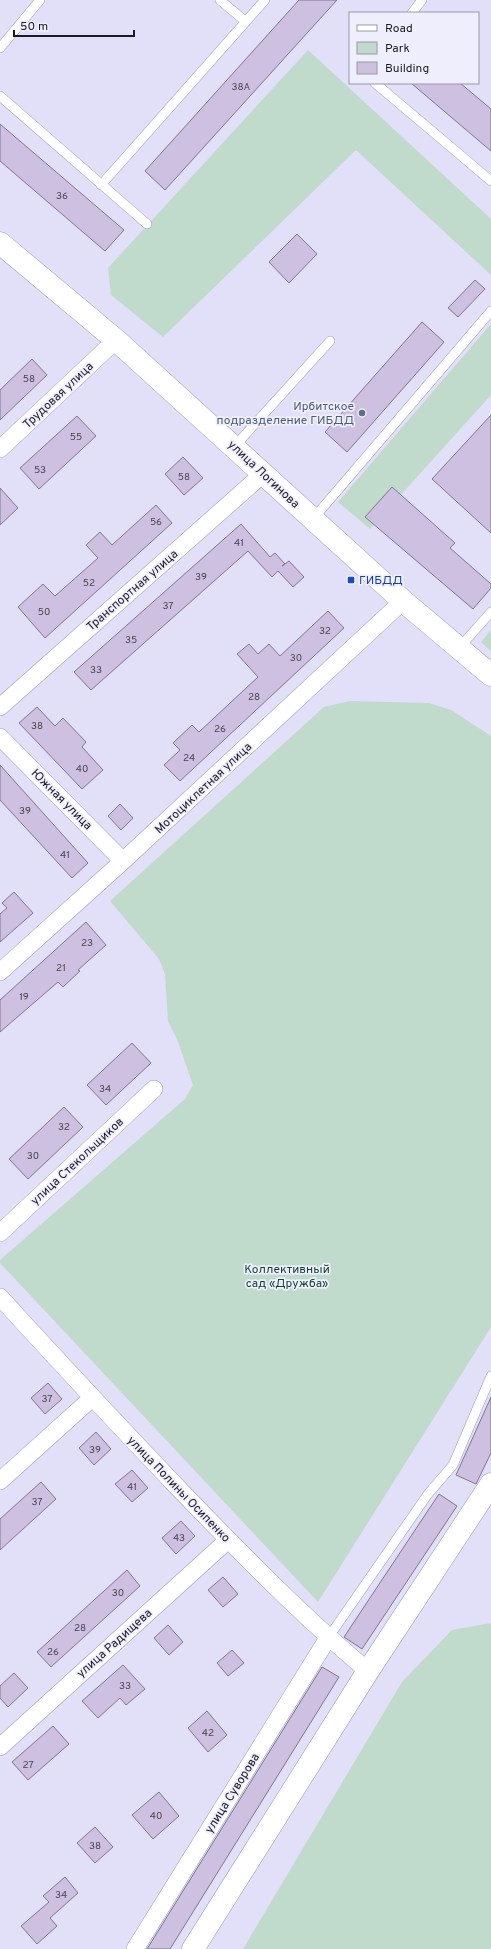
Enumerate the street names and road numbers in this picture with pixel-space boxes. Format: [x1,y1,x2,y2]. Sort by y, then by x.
street label: Трудовая улица [20,359,97,433]
street label: улица Логинова [224,437,303,512]
street label: Транспортная улица [84,547,182,635]
street label: Мотоциклетная улица [152,739,256,838]
street label: Южная улица [27,766,95,834]
street label: улица Стекольщиков [28,1114,128,1209]
street label: улица Полины Осипенко [123,1433,234,1547]
street label: улица Радищева [74,1606,156,1682]
street label: улица Суворова [202,1750,264,1837]

